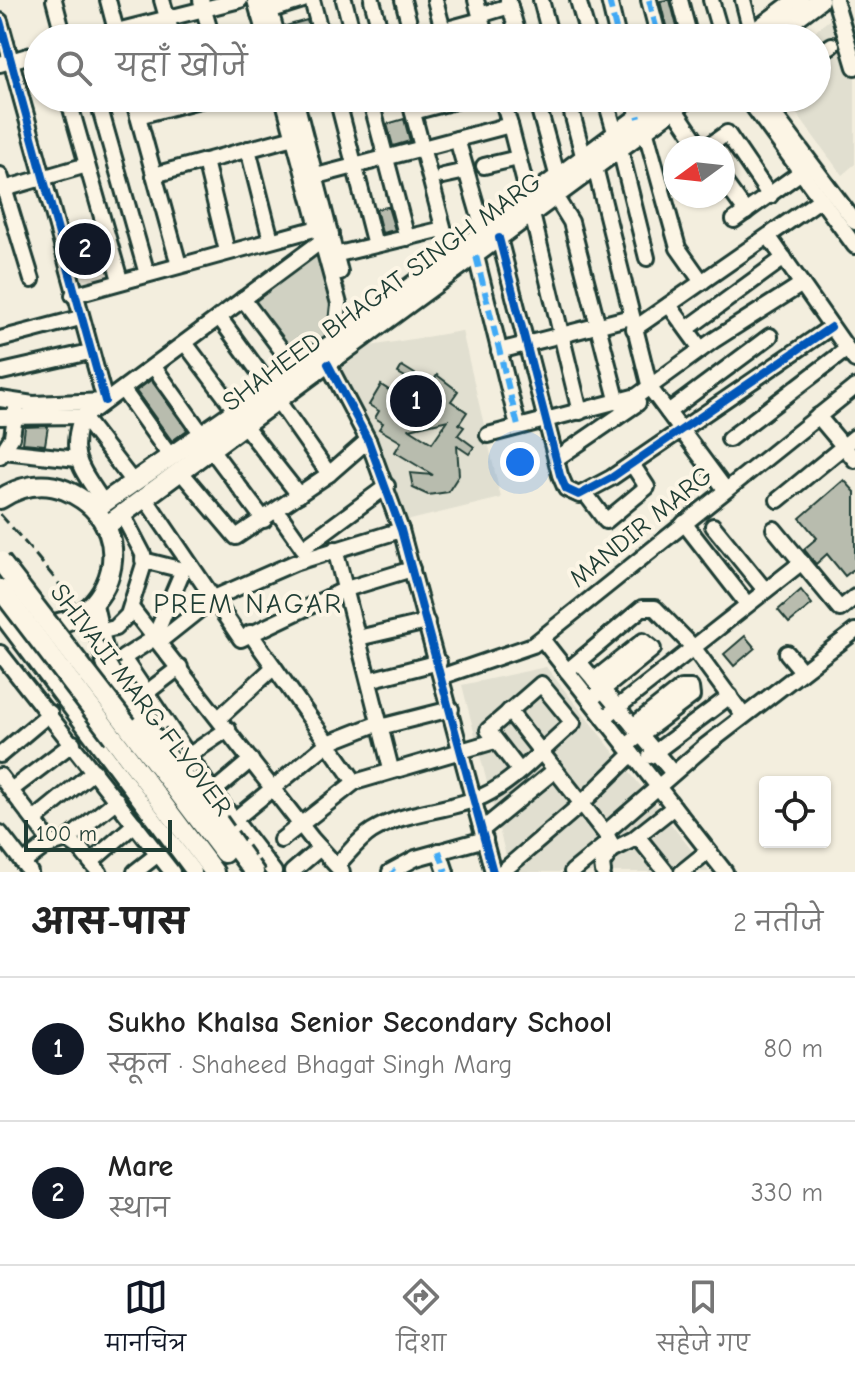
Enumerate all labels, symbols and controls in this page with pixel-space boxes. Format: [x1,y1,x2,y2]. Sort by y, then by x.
search box [24,24,831,112]
icon: search [52,46,96,90]
text: यहाँ खोजें [116,49,247,84]
north arrow [663,136,735,208]
street label: SHAHEED BHAGAT SINGH MARG [217,166,547,418]
pin: 2 [59,219,111,279]
pin: 1 [390,371,442,431]
your location [500,442,540,482]
street label: MANDIR MARG [564,460,718,594]
street label: SHIVAJI MARG FLYOVER [44,578,238,822]
district label: PREM NAGAR [153,588,343,620]
map controls [759,776,831,848]
button: locate [759,776,831,848]
scale bar [24,816,172,852]
text: 100 m [36,821,97,847]
text: आस-पास [32,902,188,942]
text: 2 नतीजे [733,908,823,938]
text: Sukho Khalsa Senior Secondary School [108,1005,612,1040]
text: 1 [53,1034,63,1064]
text: 80 m [764,1034,823,1064]
text: स्कूल · Shaheed Bhagat Singh Marg [108,1050,512,1080]
text: Mare [108,1149,173,1184]
text: 2 [52,1178,64,1208]
text: 330 m [751,1178,823,1208]
text: स्थान [108,1194,170,1224]
tab: मानचित्र [105,1275,186,1368]
tab: दिशा [396,1275,446,1368]
tab: सहेजे गए [657,1275,750,1368]

